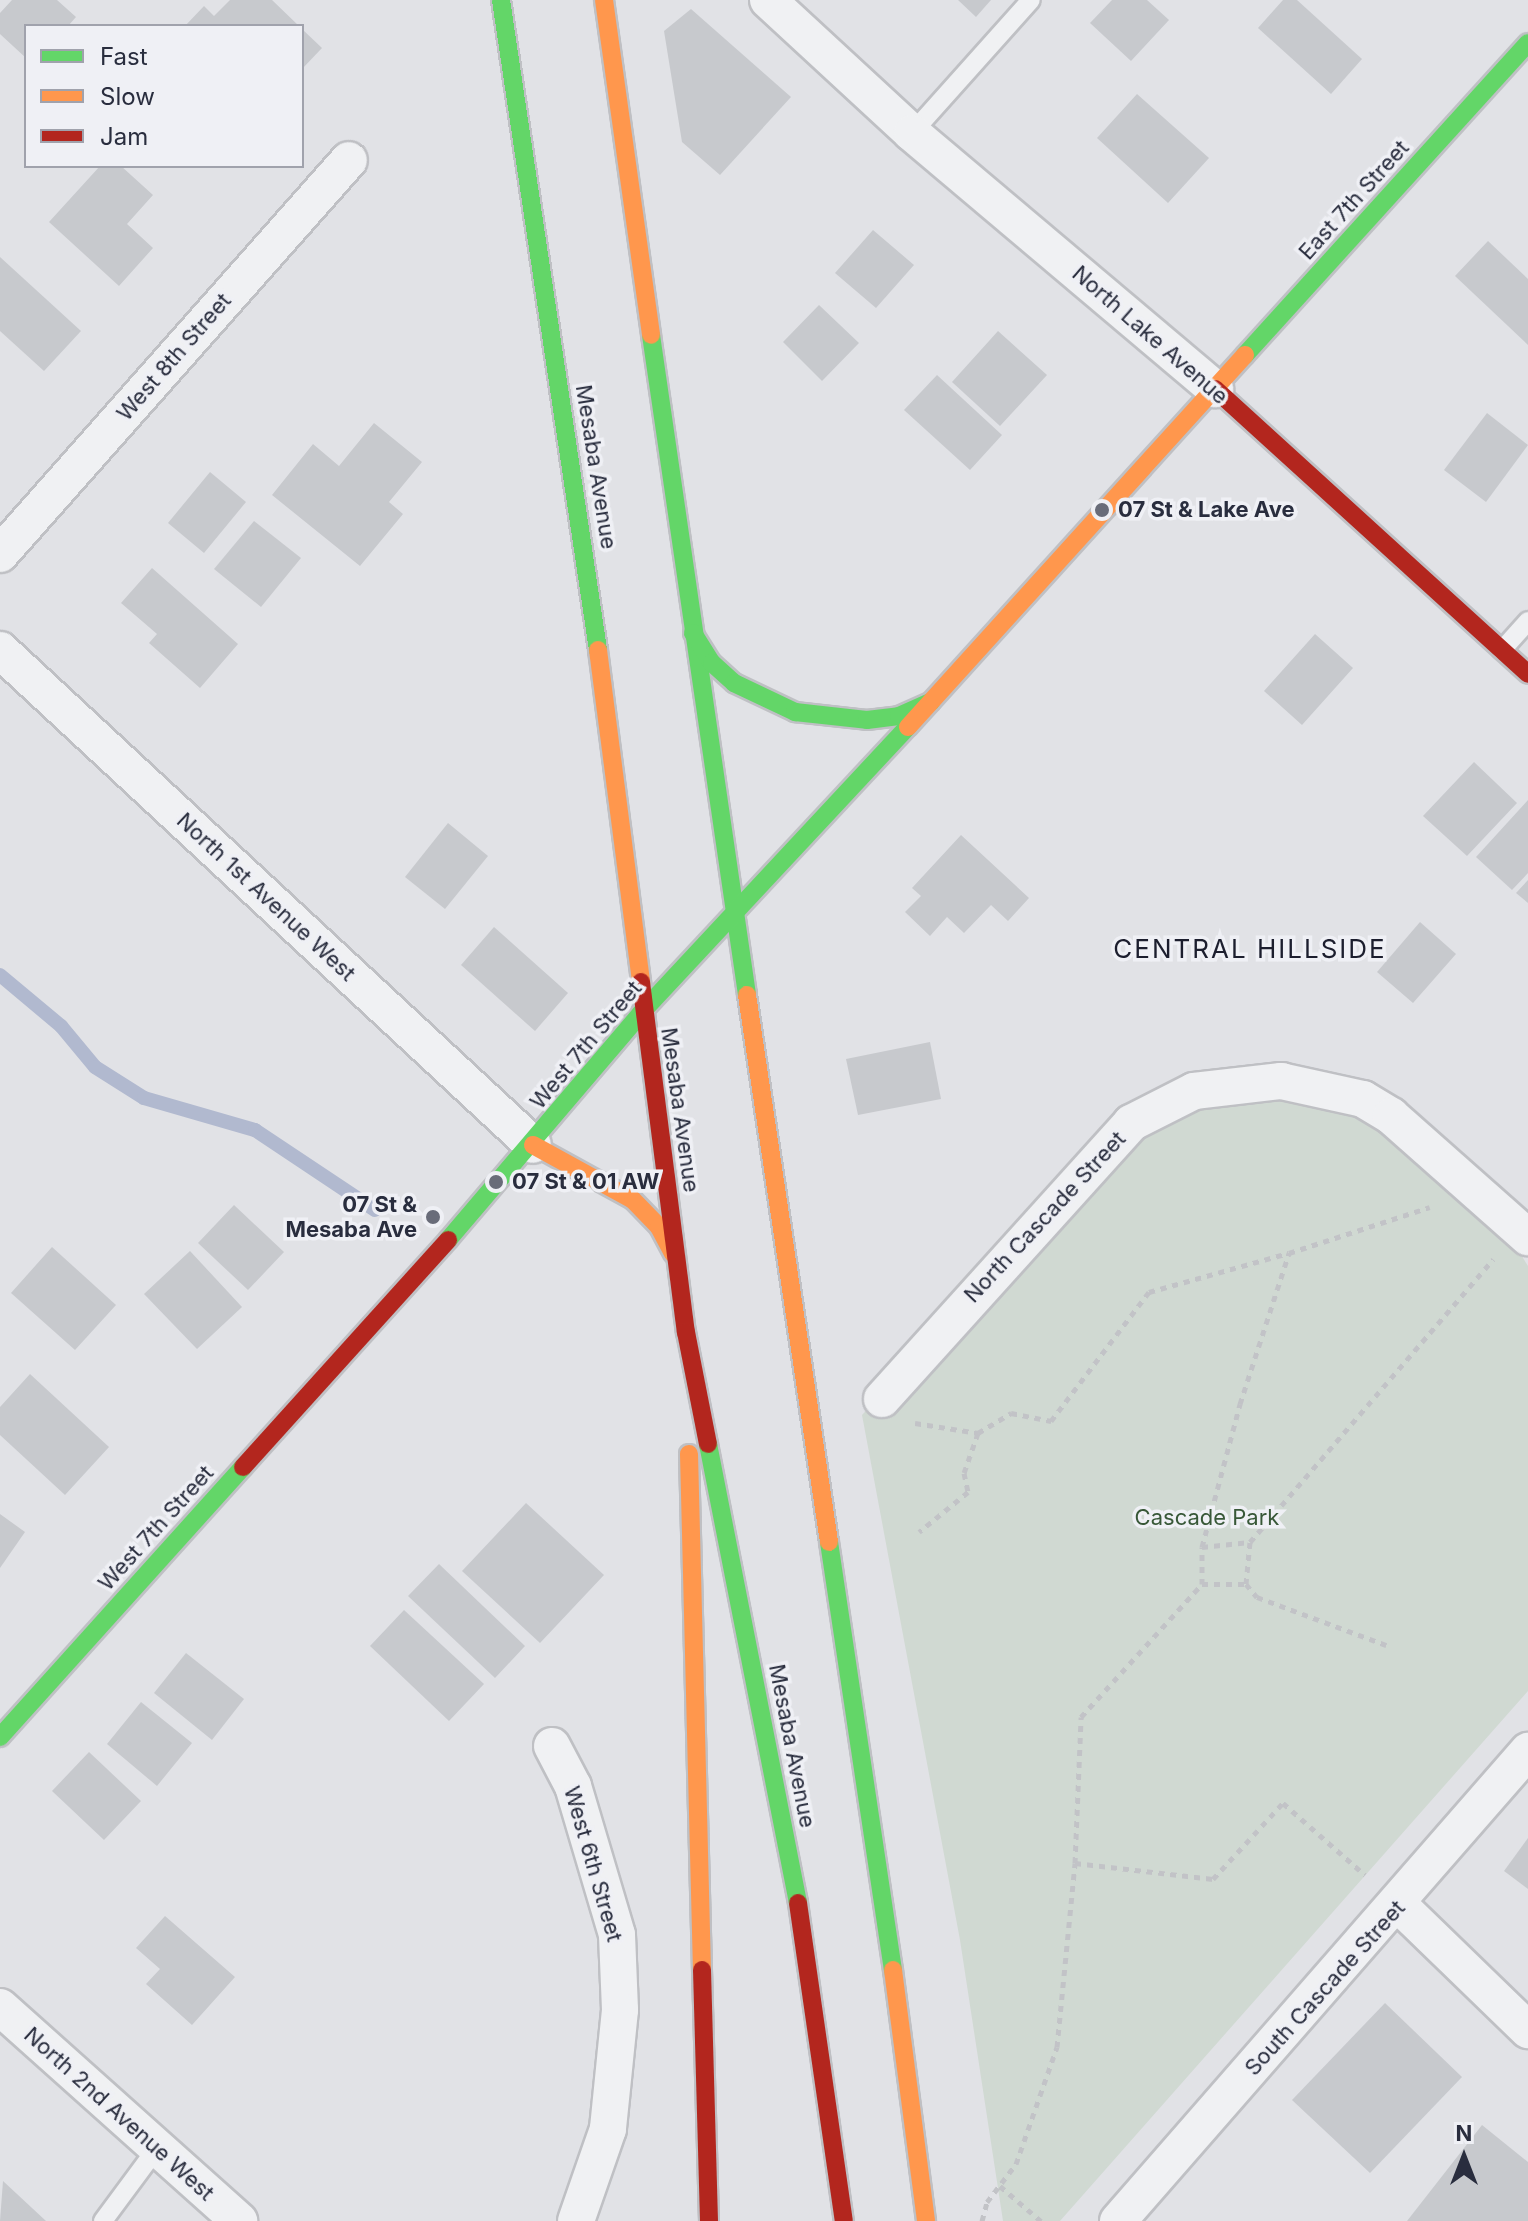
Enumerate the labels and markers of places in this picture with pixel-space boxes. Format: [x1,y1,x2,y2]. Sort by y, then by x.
place label: 07 St & Lake Ave [1118,497,1295,523]
marker: 07 St & Lake Ave [1093,501,1111,519]
place label: 07 St & 01 AW [512,1169,659,1195]
marker: 07 St & 01 AW [487,1173,505,1191]
place label: 07 St & Mesaba Ave [285,1191,417,1242]
marker: 07 St & Mesaba Ave [424,1208,442,1226]

